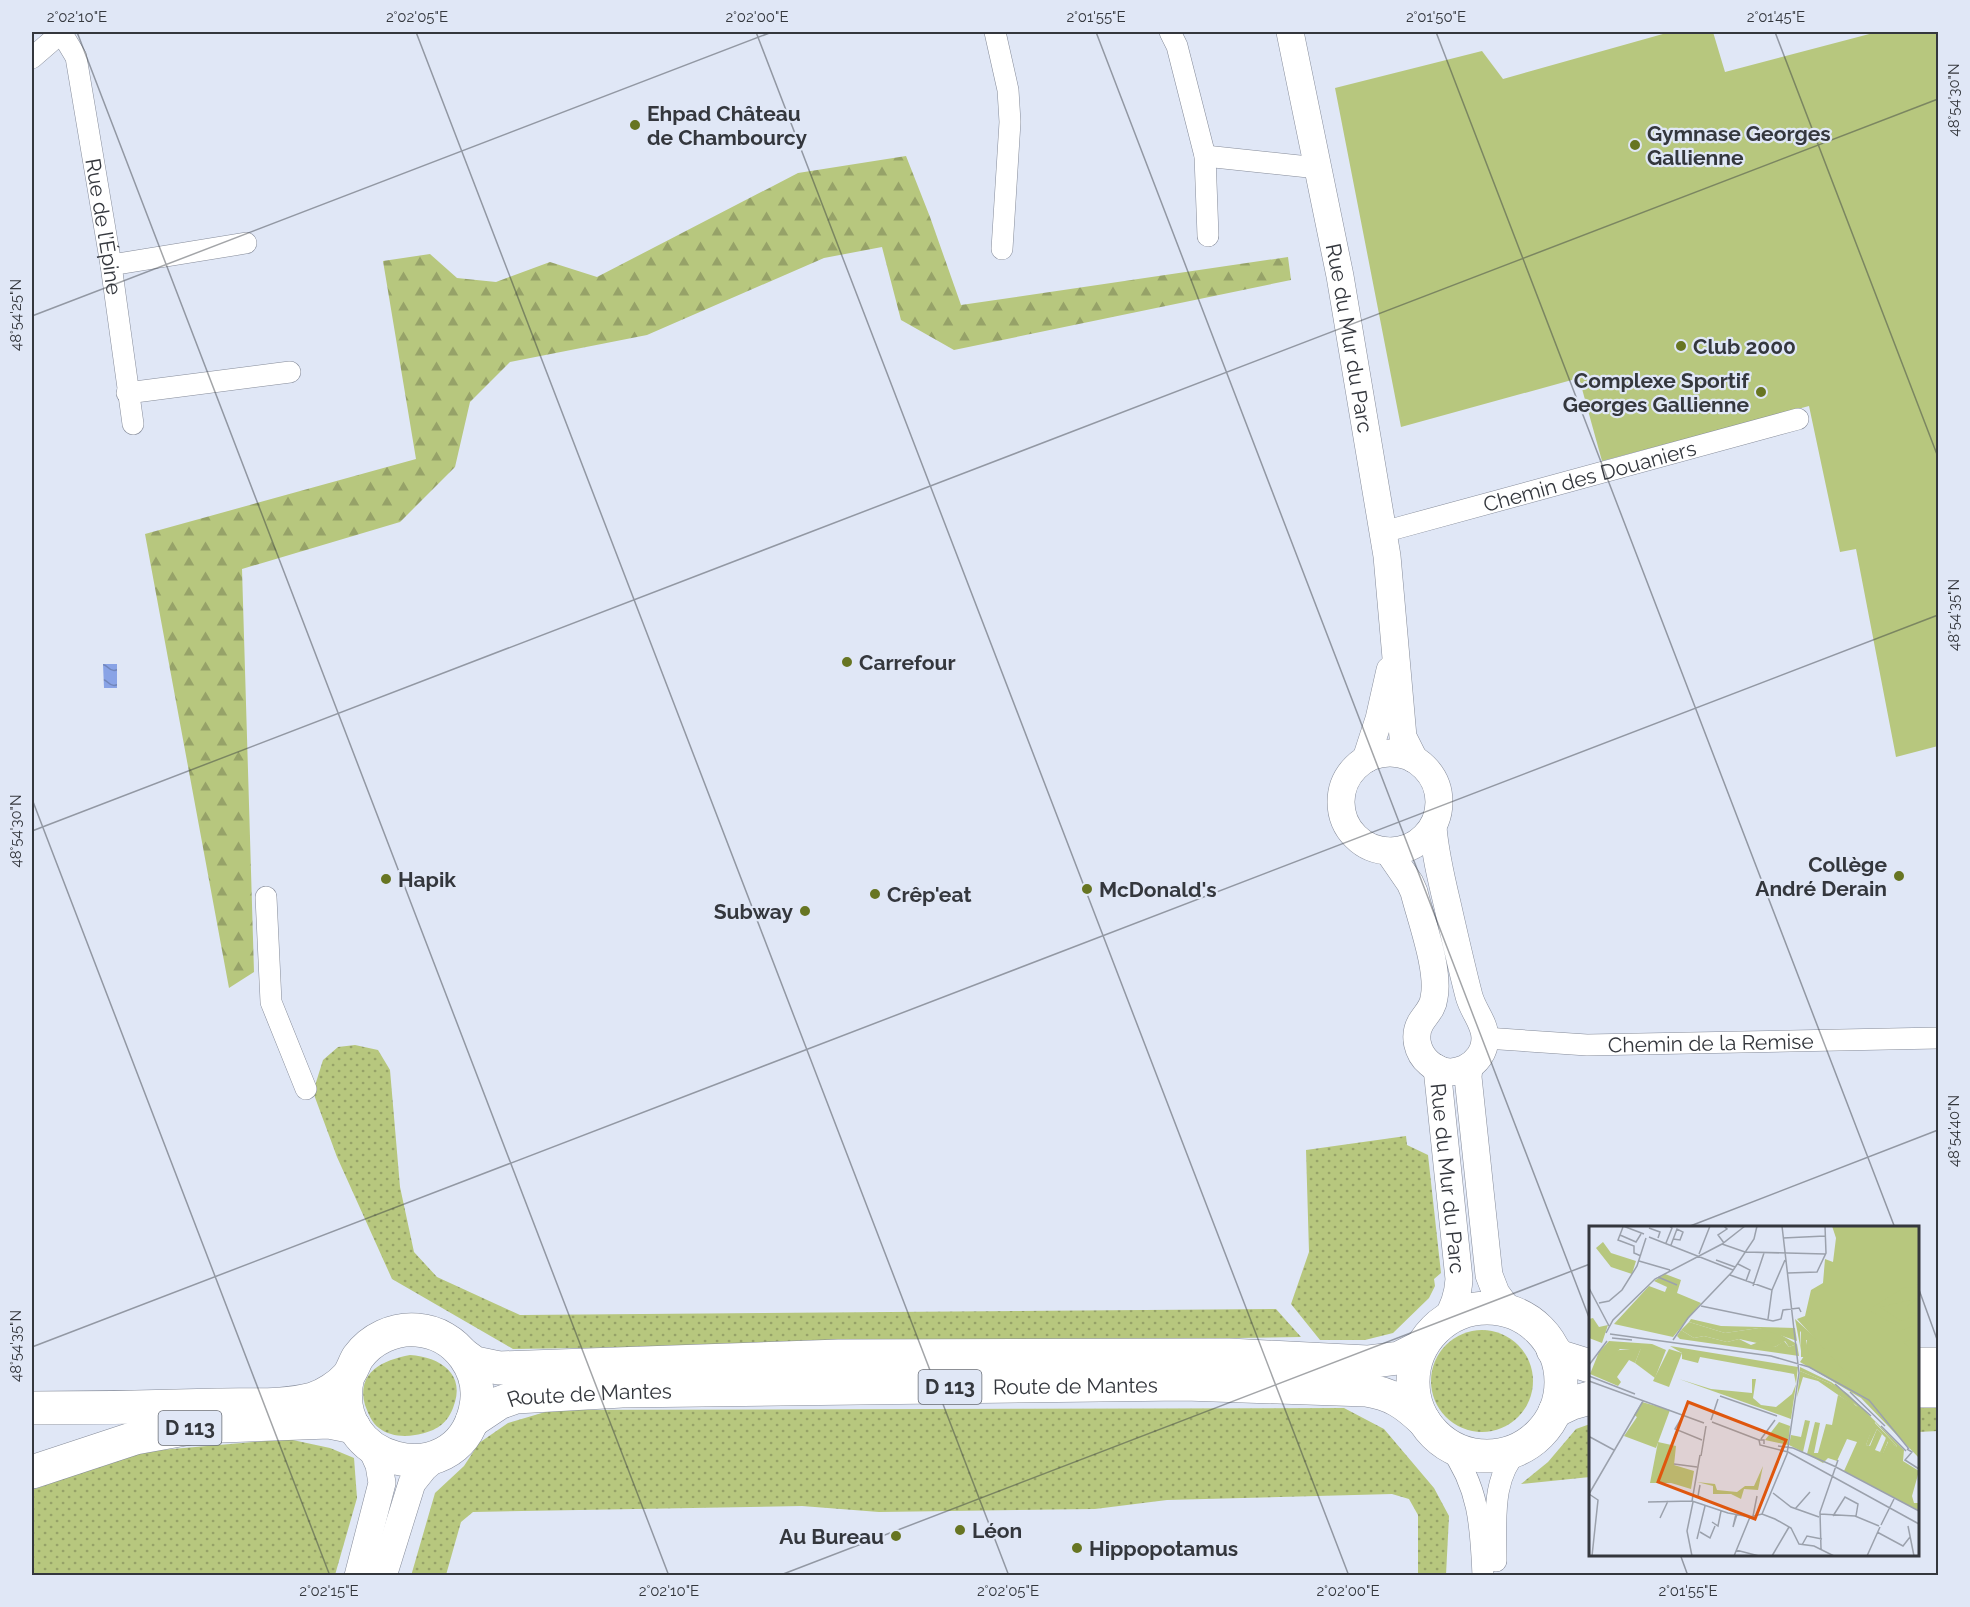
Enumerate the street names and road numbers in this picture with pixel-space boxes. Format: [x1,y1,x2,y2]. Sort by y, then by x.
street label: Rue de l’Épine [81,156,127,296]
street label: Rue du Mur du Parc [1321,241,1379,435]
street label: Chemin des Douaniers [1480,435,1699,517]
street label: Chemin de la Remise [1608,1028,1814,1057]
street label: Rue du Mur du Parc [1426,1082,1471,1275]
road number: D 113 [918,1370,982,1404]
street label: Route de Mantes [993,1372,1158,1399]
street label: Route de Mantes [503,1378,672,1412]
road number: D 113 [158,1411,222,1445]

